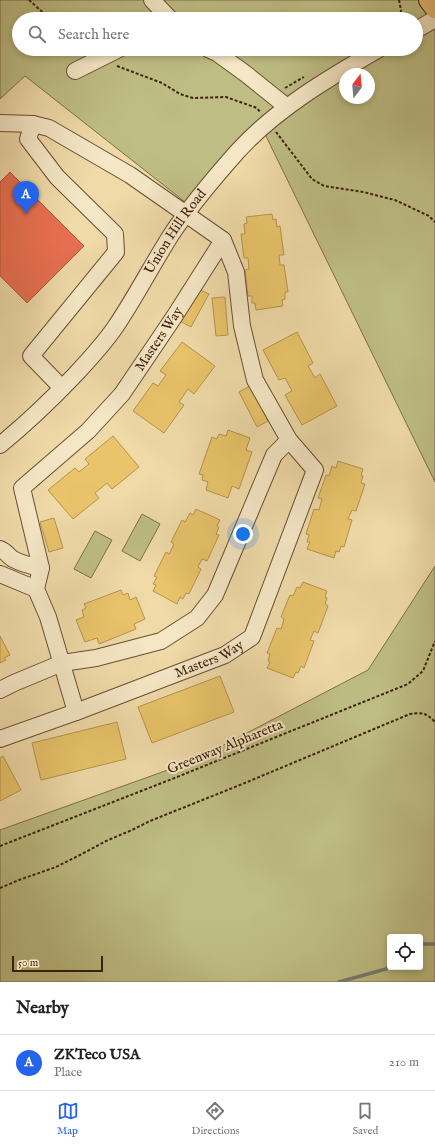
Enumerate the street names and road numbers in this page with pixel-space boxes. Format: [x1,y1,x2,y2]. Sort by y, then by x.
street label: Union Hill Road [140,185,211,278]
street label: Masters Way [131,303,187,375]
street label: Masters Way [172,636,247,682]
street label: Greenway Alpharetta [165,715,286,778]

